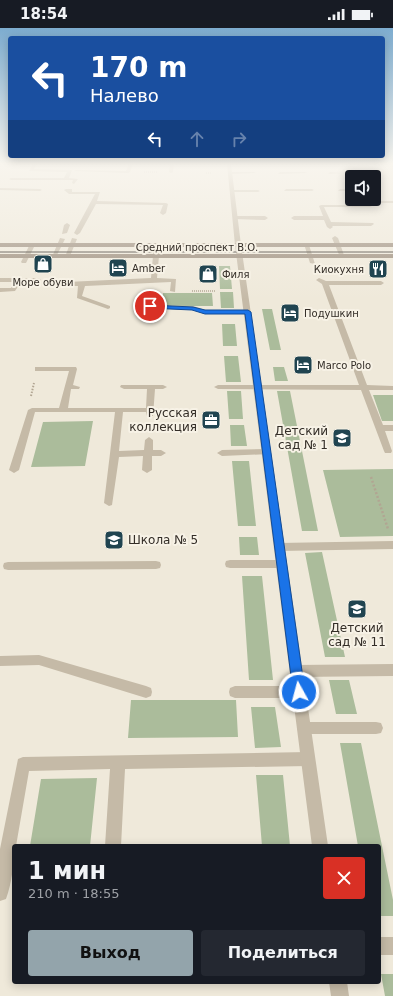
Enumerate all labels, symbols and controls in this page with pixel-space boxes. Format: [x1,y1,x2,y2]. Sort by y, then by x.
text: 18:54 [20,5,68,23]
text: 170 m [90,51,187,84]
icon: left [24,52,76,104]
text: Налево [90,85,159,106]
icon: left [144,128,166,150]
icon: ahead [186,128,208,150]
icon: right [228,128,250,150]
map controls [345,170,381,206]
button: sound [345,170,381,206]
street label: Средний проспект В.О. [136,242,258,253]
shop icon: Море обуви [32,253,54,275]
hotel icon: Amber [107,257,129,279]
restaurant icon: Киокухня [367,258,389,280]
place label: Amber [132,263,166,274]
shop icon: Филя [197,263,219,285]
place label: Киокухня [314,264,364,275]
place label: Филя [222,269,250,280]
place label: Море обуви [12,277,74,288]
pin [133,289,167,323]
icon: arrive [139,295,161,317]
hotel icon: Подушкин [279,302,301,324]
place label: Подушкин [304,308,359,319]
hotel icon: Marco Polo [292,354,314,376]
place label: Marco Polo [317,360,371,371]
place label: Русская коллекция [129,406,197,434]
office icon: Русская коллекция [200,409,222,431]
place label: Детский сад № 1 [275,424,328,452]
school or university icon: Детский сад № 1 [331,427,353,449]
school or university icon: Школа № 5 [103,529,125,551]
place label: Школа № 5 [128,533,198,547]
school or university icon: Детский сад № 11 [346,598,368,620]
place label: Детский сад № 11 [328,621,386,649]
position arrow [278,671,320,713]
text: 1 мин [28,857,106,885]
button: close [323,857,365,899]
text: 210 m · 18:55 [28,886,119,901]
button: Выход [28,930,193,976]
button: Поделиться [201,930,365,976]

